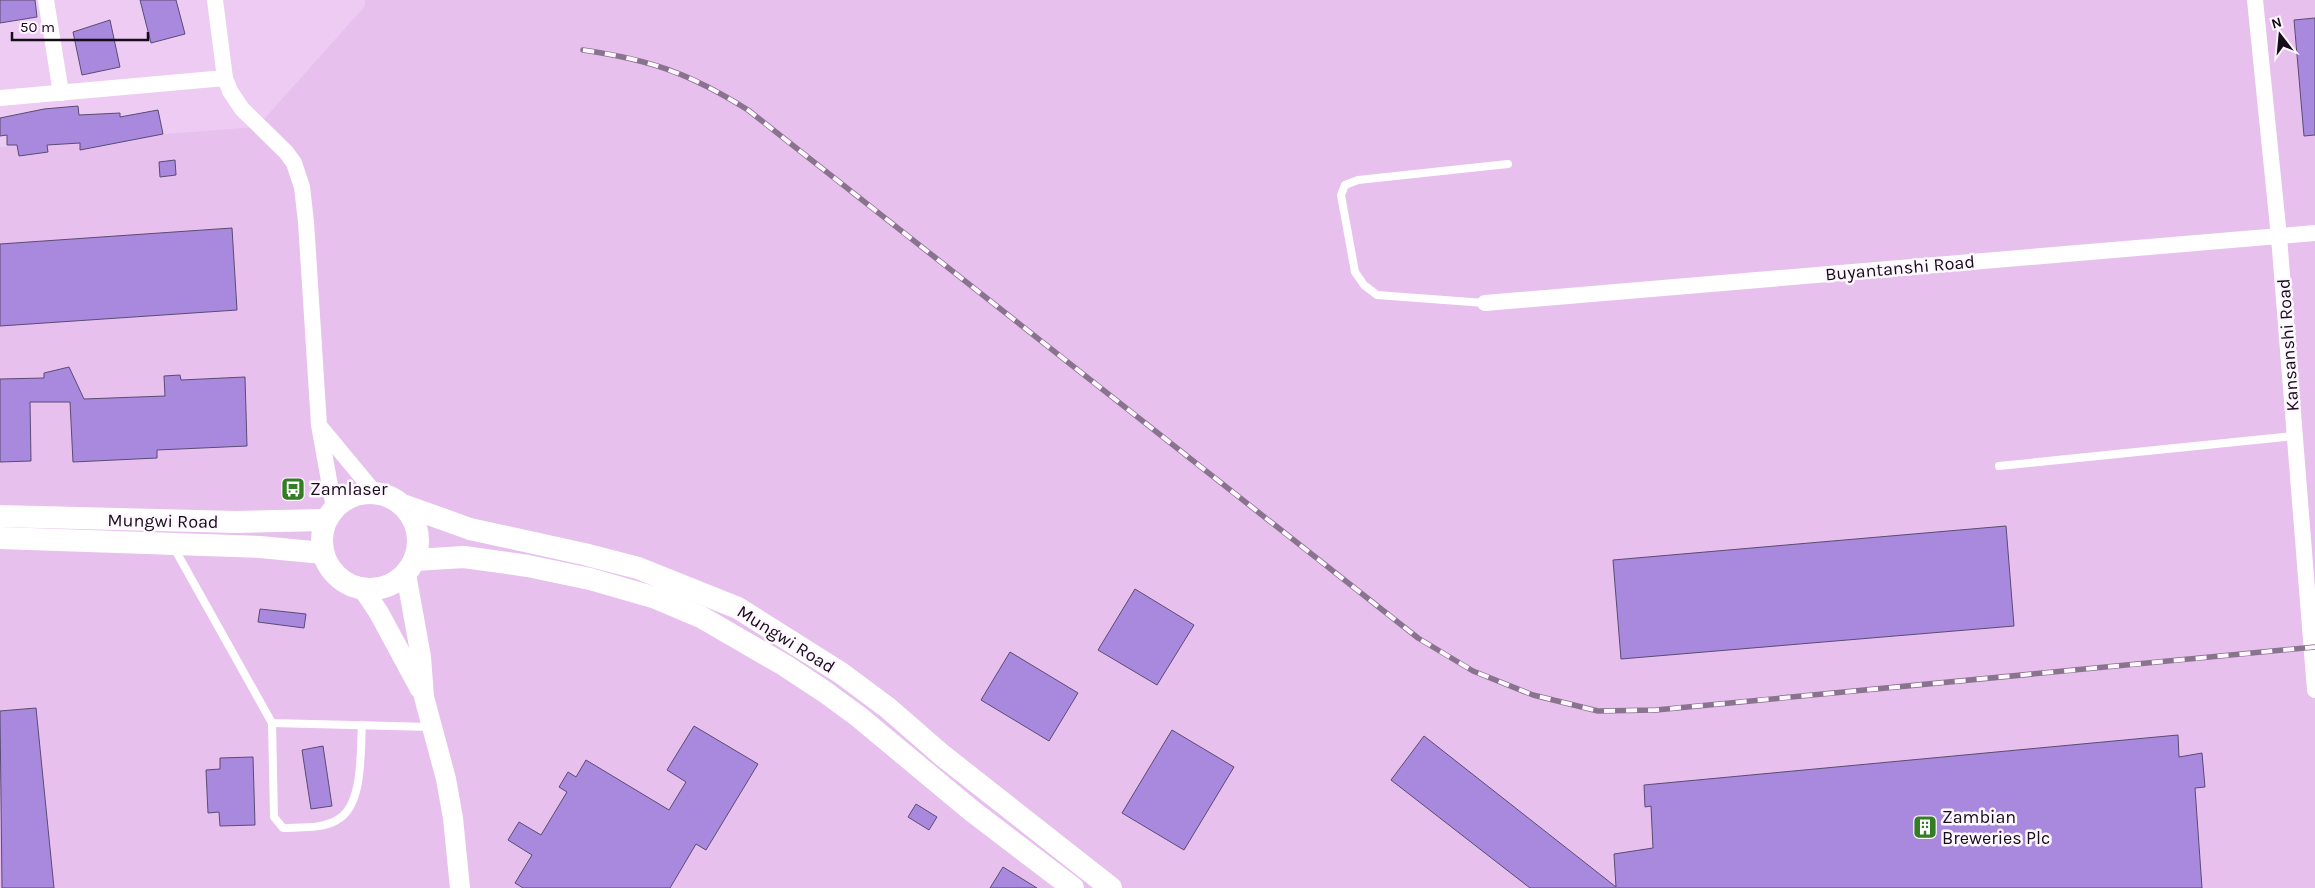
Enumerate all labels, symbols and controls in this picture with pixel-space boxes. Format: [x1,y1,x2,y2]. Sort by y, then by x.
scale bar [12,10,149,42]
north arrow [2255,10,2305,60]
text: N [2269,13,2284,33]
text: 50 m [20,18,55,36]
street label: Buyantanshi Road [1824,250,1976,286]
street label: Kansanshi Road [2272,278,2304,412]
bus stop icon: Zamlaser [280,476,306,502]
place label: Zamlaser [310,478,388,500]
street label: Mungwi Road [107,509,219,533]
street label: Mungwi Road [733,600,839,678]
place label: Zambian Breweries Plc [1942,806,2050,849]
building icon: Zambian Breweries Plc [1912,814,1938,840]

